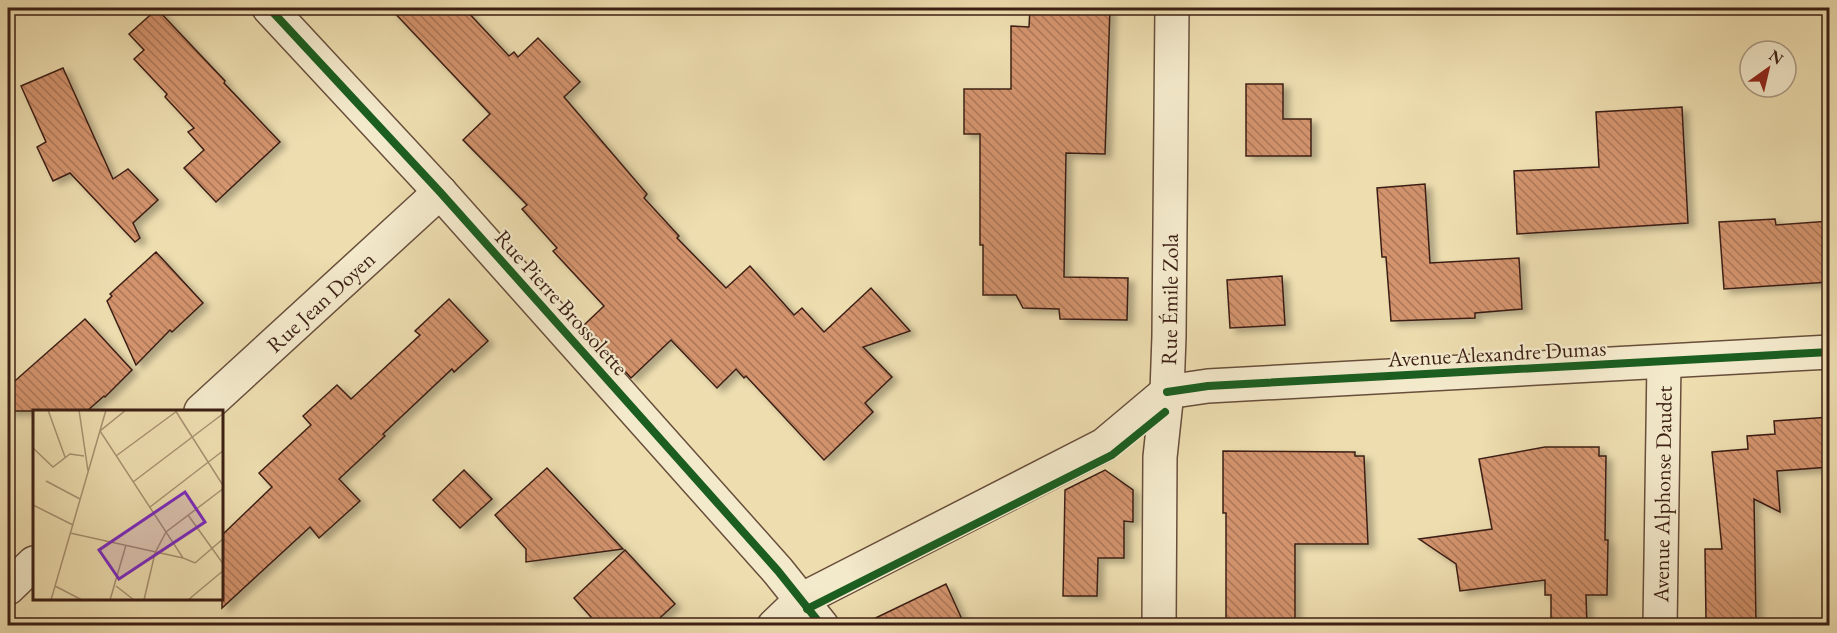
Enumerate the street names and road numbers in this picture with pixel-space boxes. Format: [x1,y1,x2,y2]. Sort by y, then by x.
street label: Rue Pierre Brossolette [489,223,635,382]
street label: Rue Émile Zola [1154,233,1185,366]
street label: Rue Jean Doyen [260,245,382,359]
street label: Avenue Alexandre Dumas [1386,333,1607,374]
street label: Avenue Alphonse Daudet [1646,385,1679,604]

